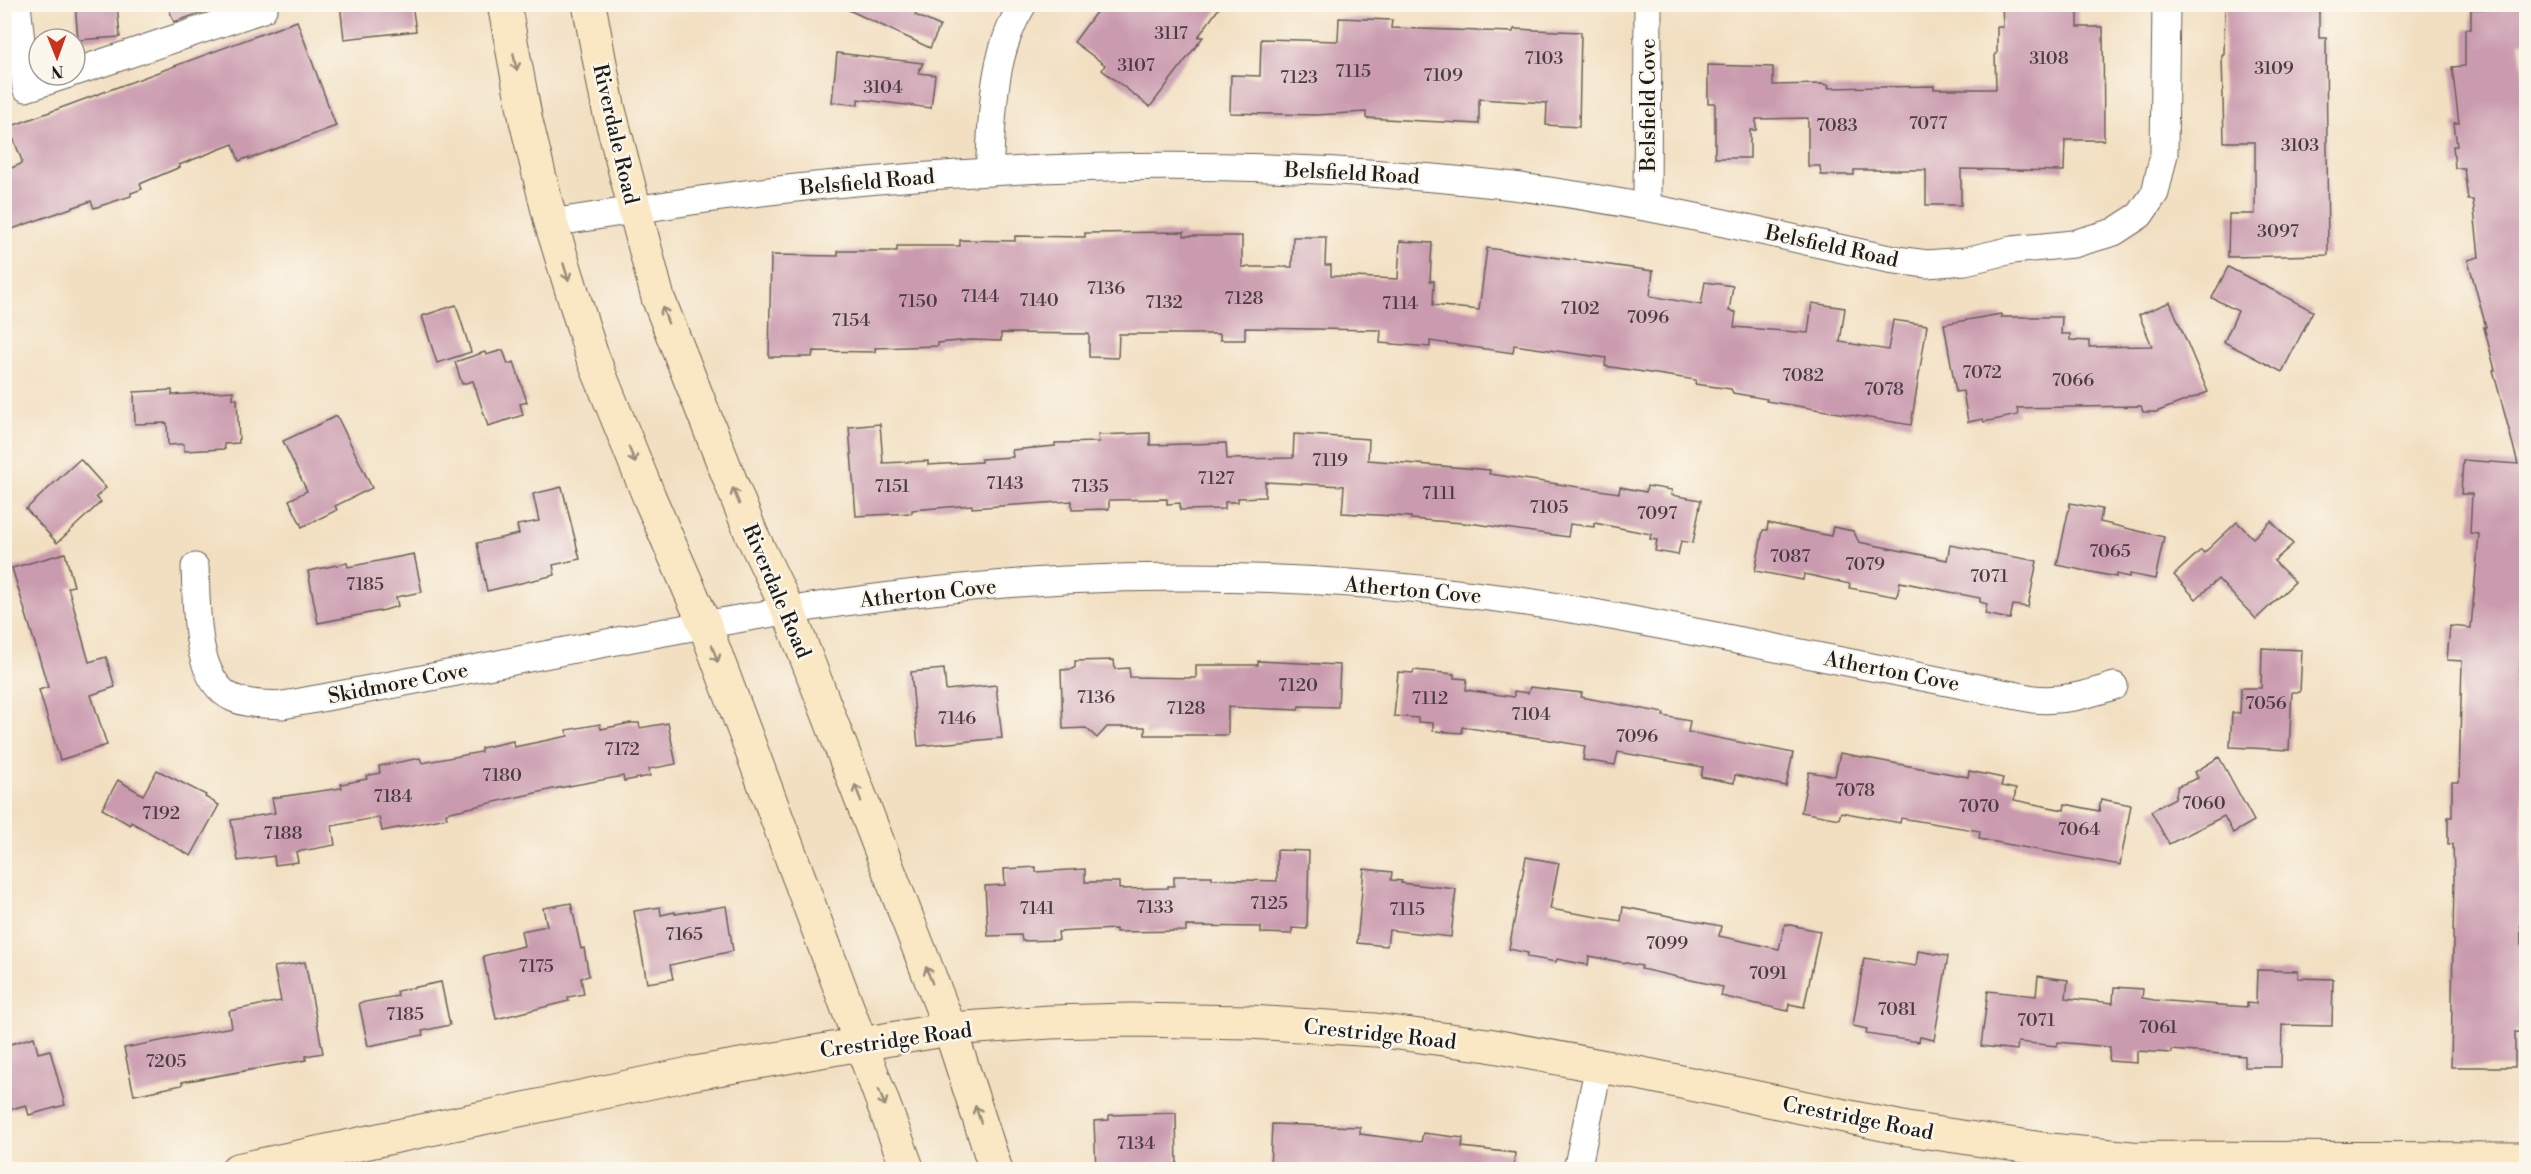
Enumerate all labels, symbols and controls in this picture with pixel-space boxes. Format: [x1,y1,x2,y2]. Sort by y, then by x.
house number: 3117 [1154,22,1188,45]
north arrow [27,27,87,87]
street label: Belsfield Cove [1636,38,1662,173]
house number: 7103 [1525,47,1563,70]
house number: 3108 [2029,47,2069,70]
one-way arrow [510,52,521,71]
house number: 3107 [1117,54,1155,77]
house number: 3109 [2254,57,2294,80]
house number: 7115 [1335,60,1371,83]
text: N [50,61,64,81]
street label: Riverdale Road [586,61,644,207]
house number: 7109 [1423,64,1463,87]
house number: 7123 [1280,66,1318,89]
house number: 3104 [863,76,903,99]
house number: 7077 [1909,112,1947,135]
house number: 7083 [1816,114,1858,137]
house number: 3103 [2281,134,2319,157]
street label: Belsfield Road [1283,157,1420,191]
street label: Belsfield Road [797,164,936,202]
street label: Belsfield Road [1762,220,1901,274]
house number: 3097 [2257,220,2299,243]
one-way arrow [561,262,572,281]
house number: 7136 [1087,277,1125,300]
house number: 7144 [961,285,1000,308]
house number: 7128 [1224,287,1264,310]
house number: 7140 [1019,289,1059,312]
house number: 7150 [898,290,938,313]
house number: 7132 [1145,291,1183,314]
house number: 7114 [1382,292,1418,315]
house number: 7102 [1561,297,1599,320]
one-way arrow [658,306,669,325]
house number: 7096 [1627,306,1669,329]
house number: 7154 [832,309,871,332]
house number: 7072 [1962,361,2002,384]
house number: 7082 [1782,364,1824,387]
house number: 7066 [2052,369,2094,392]
house number: 7078 [1864,378,1904,401]
one-way arrow [627,445,638,464]
house number: 7119 [1312,449,1348,472]
house number: 7127 [1197,467,1235,490]
house number: 7143 [986,472,1024,495]
house number: 7151 [874,475,910,498]
house number: 7135 [1071,475,1109,498]
house number: 7111 [1422,482,1456,505]
one-way arrow [730,488,741,506]
house number: 7105 [1530,496,1568,519]
house number: 7097 [1637,502,1677,525]
street label: Riverdale Road [736,520,816,663]
house number: 7065 [2089,540,2131,563]
house number: 7087 [1770,545,1810,568]
house number: 7079 [1845,553,1885,576]
house number: 7071 [1970,565,2008,588]
street label: Atherton Cove [1342,572,1482,610]
house number: 7185 [346,573,384,596]
street label: Atherton Cove [858,574,998,614]
one-way arrow [711,644,722,663]
street label: Atherton Cove [1821,646,1962,698]
street label: Skidmore Cove [326,658,471,710]
house number: 7120 [1278,674,1318,697]
house number: 7136 [1077,686,1115,709]
house number: 7112 [1412,687,1448,710]
house number: 7056 [2245,692,2287,715]
house number: 7128 [1166,697,1206,720]
house number: 7104 [1511,703,1551,726]
house number: 7146 [938,707,976,730]
house number: 7096 [1616,725,1658,748]
house number: 7172 [604,738,640,761]
house number: 7180 [482,764,522,787]
house number: 7078 [1835,779,1875,802]
one-way arrow [852,784,863,803]
house number: 7184 [373,785,413,808]
house number: 7060 [2182,792,2226,815]
house number: 7070 [1959,795,2000,818]
house number: 7192 [142,802,180,825]
house number: 7064 [2058,818,2101,841]
house number: 7188 [263,822,303,845]
house number: 7125 [1250,892,1288,915]
house number: 7133 [1136,896,1174,919]
house number: 7141 [1019,897,1055,920]
house number: 7115 [1389,898,1425,921]
house number: 7165 [665,923,703,946]
house number: 7099 [1646,932,1688,955]
house number: 7175 [518,955,554,978]
house number: 7091 [1749,962,1788,985]
one-way arrow [923,966,934,985]
house number: 7081 [1877,998,1917,1021]
house number: 7185 [386,1003,424,1026]
house number: 7071 [2017,1009,2055,1032]
street label: Crestridge Road [1302,1014,1458,1056]
house number: 7061 [2139,1016,2178,1039]
street label: Crestridge Road [818,1017,974,1065]
house number: 7205 [146,1050,187,1073]
one-way arrow [877,1089,888,1107]
street label: Crestridge Road [1780,1092,1936,1146]
one-way arrow [971,1105,982,1124]
house number: 7134 [1117,1132,1155,1155]

